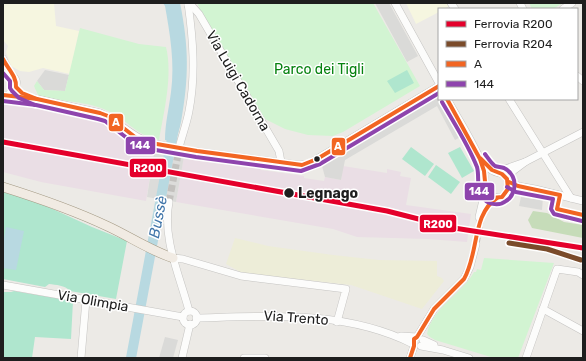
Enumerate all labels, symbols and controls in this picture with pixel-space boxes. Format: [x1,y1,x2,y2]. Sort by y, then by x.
legend [438,8,578,100]
text: Ferrovia R200 [474,17,553,31]
street label: Via Luigi Cadorna [202,28,274,134]
text: Ferrovia R204 [474,37,553,51]
text: A [474,57,482,71]
park label: Parco dei Tigli [274,61,364,78]
text: 144 [474,77,495,91]
line badge: A [108,113,124,132]
text: A [112,116,120,129]
line badge: 144 [125,136,156,155]
line badge: A [331,137,346,156]
text: 144 [130,139,151,152]
text: A [334,140,342,153]
unlabelled marker [312,154,322,164]
line badge: R200 [129,158,167,178]
text: R200 [133,162,163,175]
line badge: 144 [464,182,495,201]
place label: Legnago [298,185,358,202]
text: 144 [469,185,490,198]
marker: Legnago [282,186,296,200]
water label: Bussè [145,194,171,240]
line badge: R200 [419,214,457,233]
text: R200 [423,218,453,231]
street label: Via Olimpia [56,286,130,316]
street label: Via Trento [263,307,329,329]

